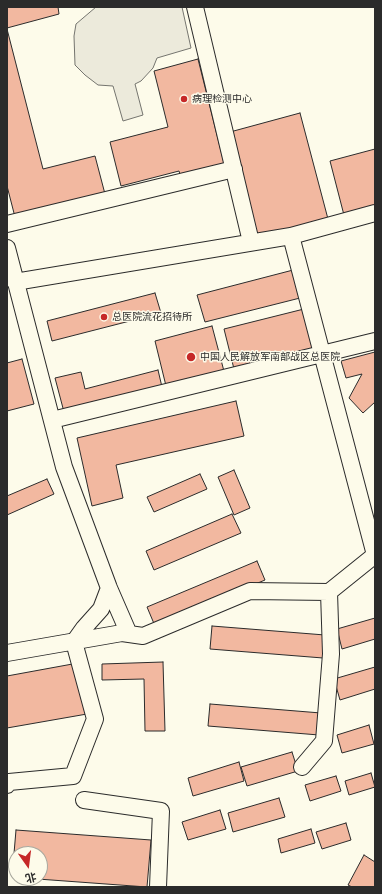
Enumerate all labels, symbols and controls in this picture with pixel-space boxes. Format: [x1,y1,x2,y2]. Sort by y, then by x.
place label: 病理检测中心 [192,93,252,105]
marker: 病理检测中心 [179,94,189,104]
place label: 总医院流花招待所 [112,311,192,323]
marker: 总医院流花招待所 [99,312,109,322]
marker: 中国人民解放军南部战区总医院 [185,351,197,363]
place label: 中国人民解放军南部战区总医院 [200,351,340,363]
north arrow [8,846,48,886]
text: 北 [24,870,38,885]

